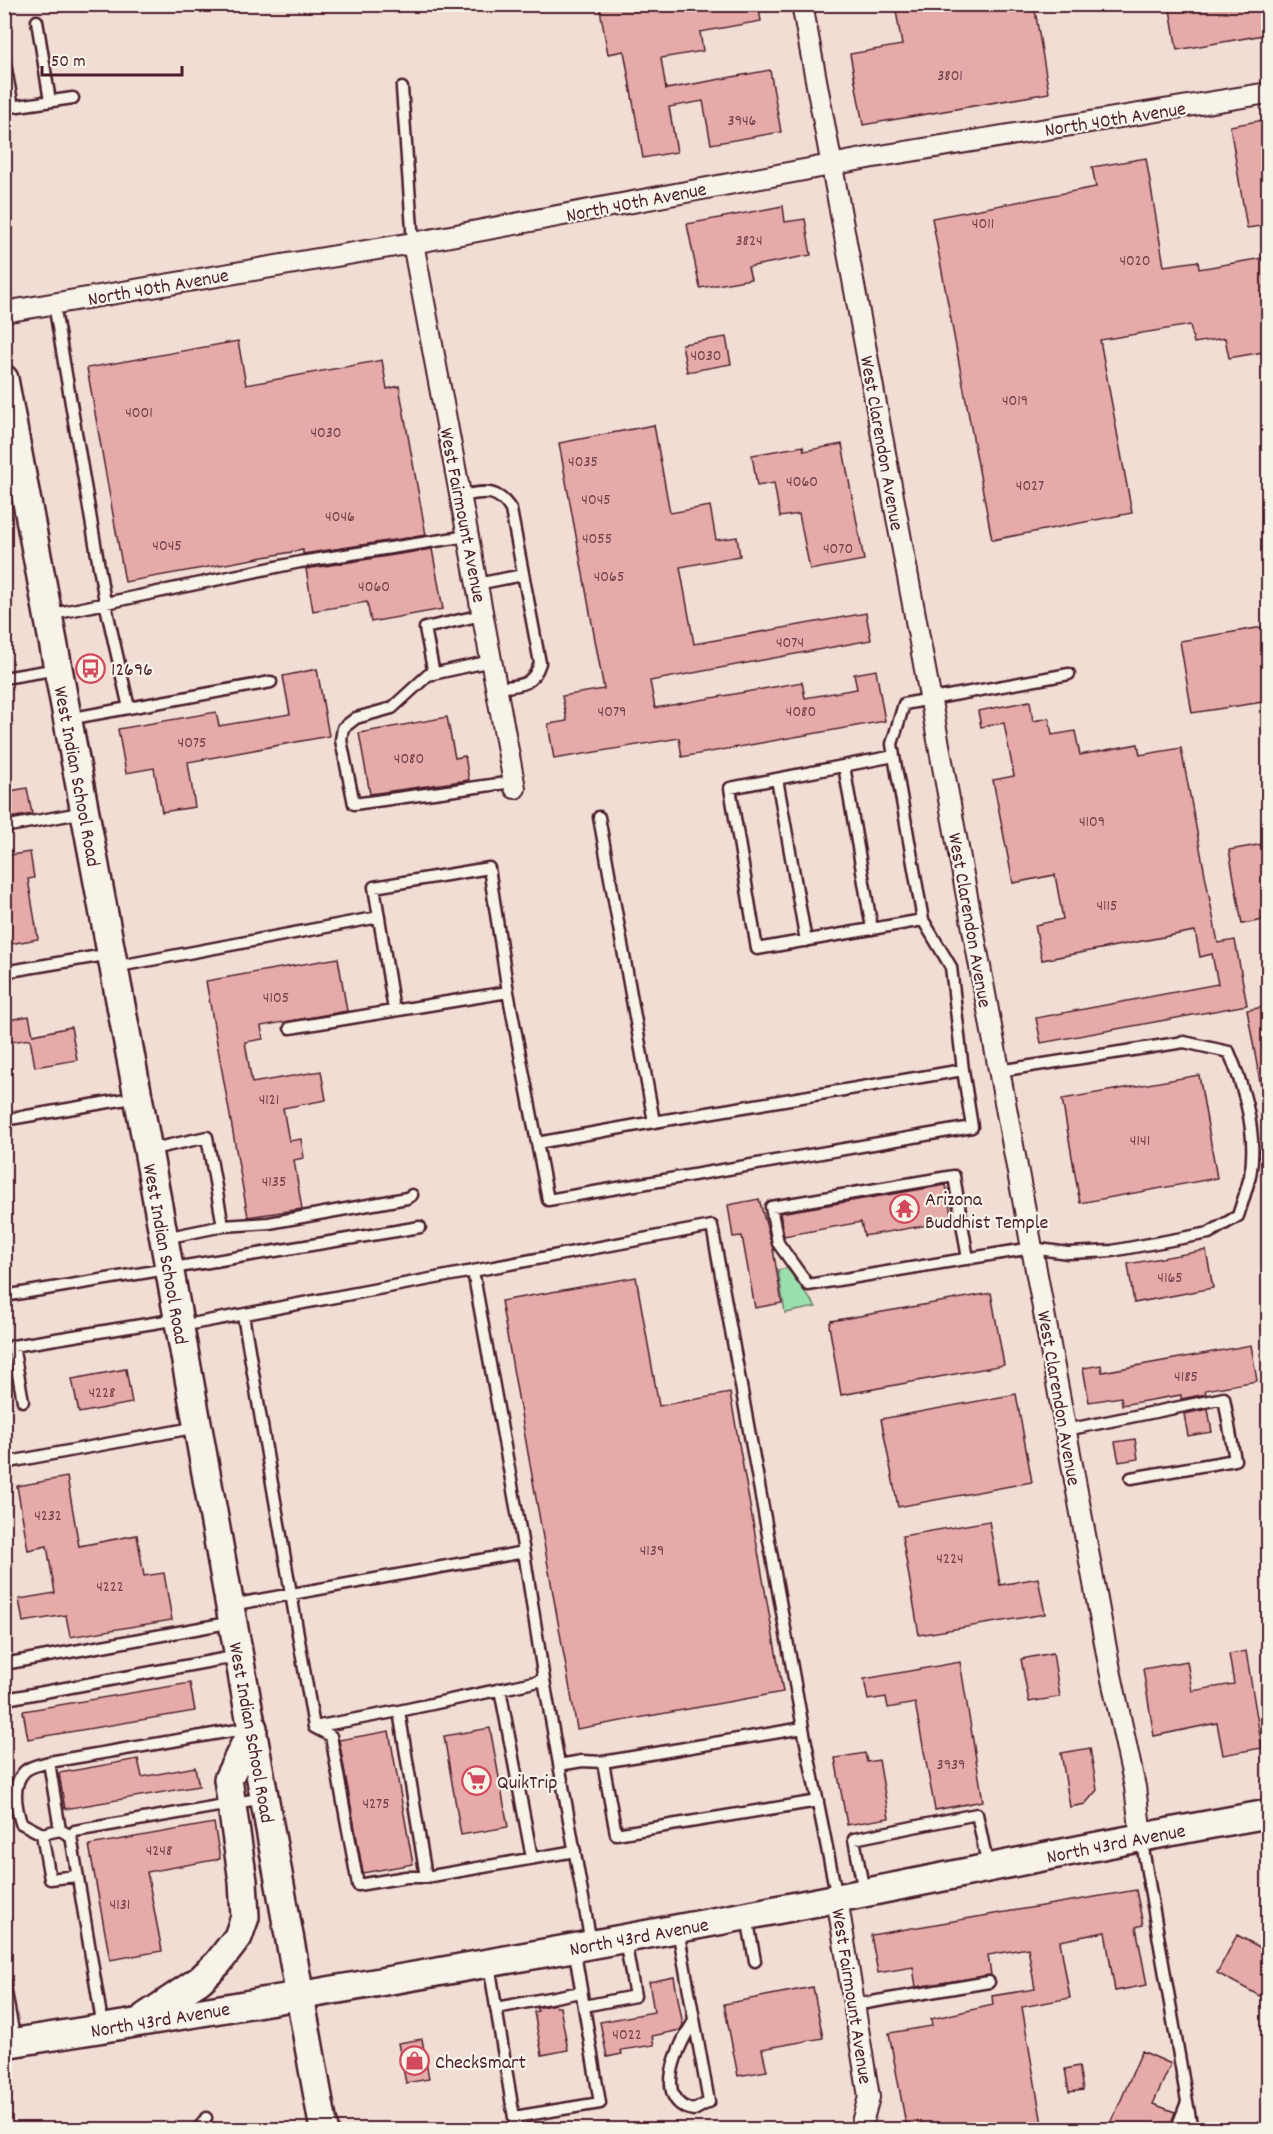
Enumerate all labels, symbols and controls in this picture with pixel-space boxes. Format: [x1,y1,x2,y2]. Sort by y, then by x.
scale bar [42,39,182,77]
text: 50 m [51,50,86,75]
house number: 3801 [937,65,963,88]
street label: North 40th Avenue [1043,96,1188,146]
house number: 3946 [728,110,757,133]
street label: North 40th Avenue [564,177,709,231]
house number: 4011 [972,213,994,236]
house number: 3824 [735,230,763,253]
house number: 4020 [1119,250,1151,273]
street label: North 40th Avenue [86,263,231,315]
house number: 4030 [690,345,722,368]
street label: West Clarendon Avenue [851,354,909,533]
house number: 4019 [1002,390,1028,413]
house number: 4001 [125,402,153,425]
house number: 4030 [310,422,342,445]
street label: West Fairmount Avenue [430,426,492,605]
house number: 4035 [568,451,598,474]
house number: 4060 [786,471,818,494]
house number: 4027 [1016,475,1044,498]
house number: 4045 [581,489,611,512]
house number: 4046 [325,506,355,529]
house number: 4055 [582,528,612,551]
house number: 4045 [152,535,182,558]
house number: 4070 [823,538,853,561]
house number: 4065 [594,566,624,589]
house number: 4060 [358,576,390,599]
house number: 4074 [776,632,804,655]
bus stop icon: 12696 [74,652,106,684]
place label: 12696 [111,657,153,685]
street label: West Indian School Road [45,684,106,869]
house number: 4079 [598,701,626,724]
house number: 4080 [786,701,816,724]
house number: 4075 [178,732,206,755]
house number: 4080 [394,748,424,771]
house number: 4109 [1079,811,1105,834]
street label: West Clarendon Avenue [939,831,997,1010]
house number: 4115 [1096,895,1118,918]
house number: 4105 [263,987,289,1010]
house number: 4121 [259,1089,279,1112]
house number: 4141 [1130,1130,1150,1153]
street label: West Indian School Road [134,1162,194,1347]
house number: 4135 [262,1171,286,1194]
place label: Arizona Buddhist Temple [925,1187,1049,1238]
temple icon: Arizona Buddhist Temple [888,1193,920,1225]
house number: 4165 [1157,1267,1183,1290]
street label: West Clarendon Avenue [1028,1309,1086,1488]
house number: 4185 [1174,1366,1198,1389]
house number: 4228 [88,1382,116,1405]
house number: 4232 [34,1505,62,1528]
house number: 4139 [640,1540,664,1563]
house number: 4224 [936,1548,964,1571]
house number: 4222 [96,1576,124,1599]
street label: West Indian School Road [220,1640,280,1825]
house number: 3939 [937,1754,965,1777]
supermarket icon: QuikTrip [460,1765,492,1797]
place label: QuikTrip [497,1770,557,1798]
house number: 4275 [362,1793,390,1816]
street label: North 43rd Avenue [1045,1818,1188,1873]
house number: 4248 [146,1840,172,1863]
house number: 4131 [110,1894,130,1917]
street label: West Fairmount Avenue [822,1907,878,2086]
street label: North 43rd Avenue [568,1912,711,1965]
street label: North 43rd Avenue [89,1997,232,2047]
house number: 4022 [612,2024,642,2047]
shop icon: CheckSmart [398,2045,430,2077]
place label: CheckSmart [435,2050,526,2078]

